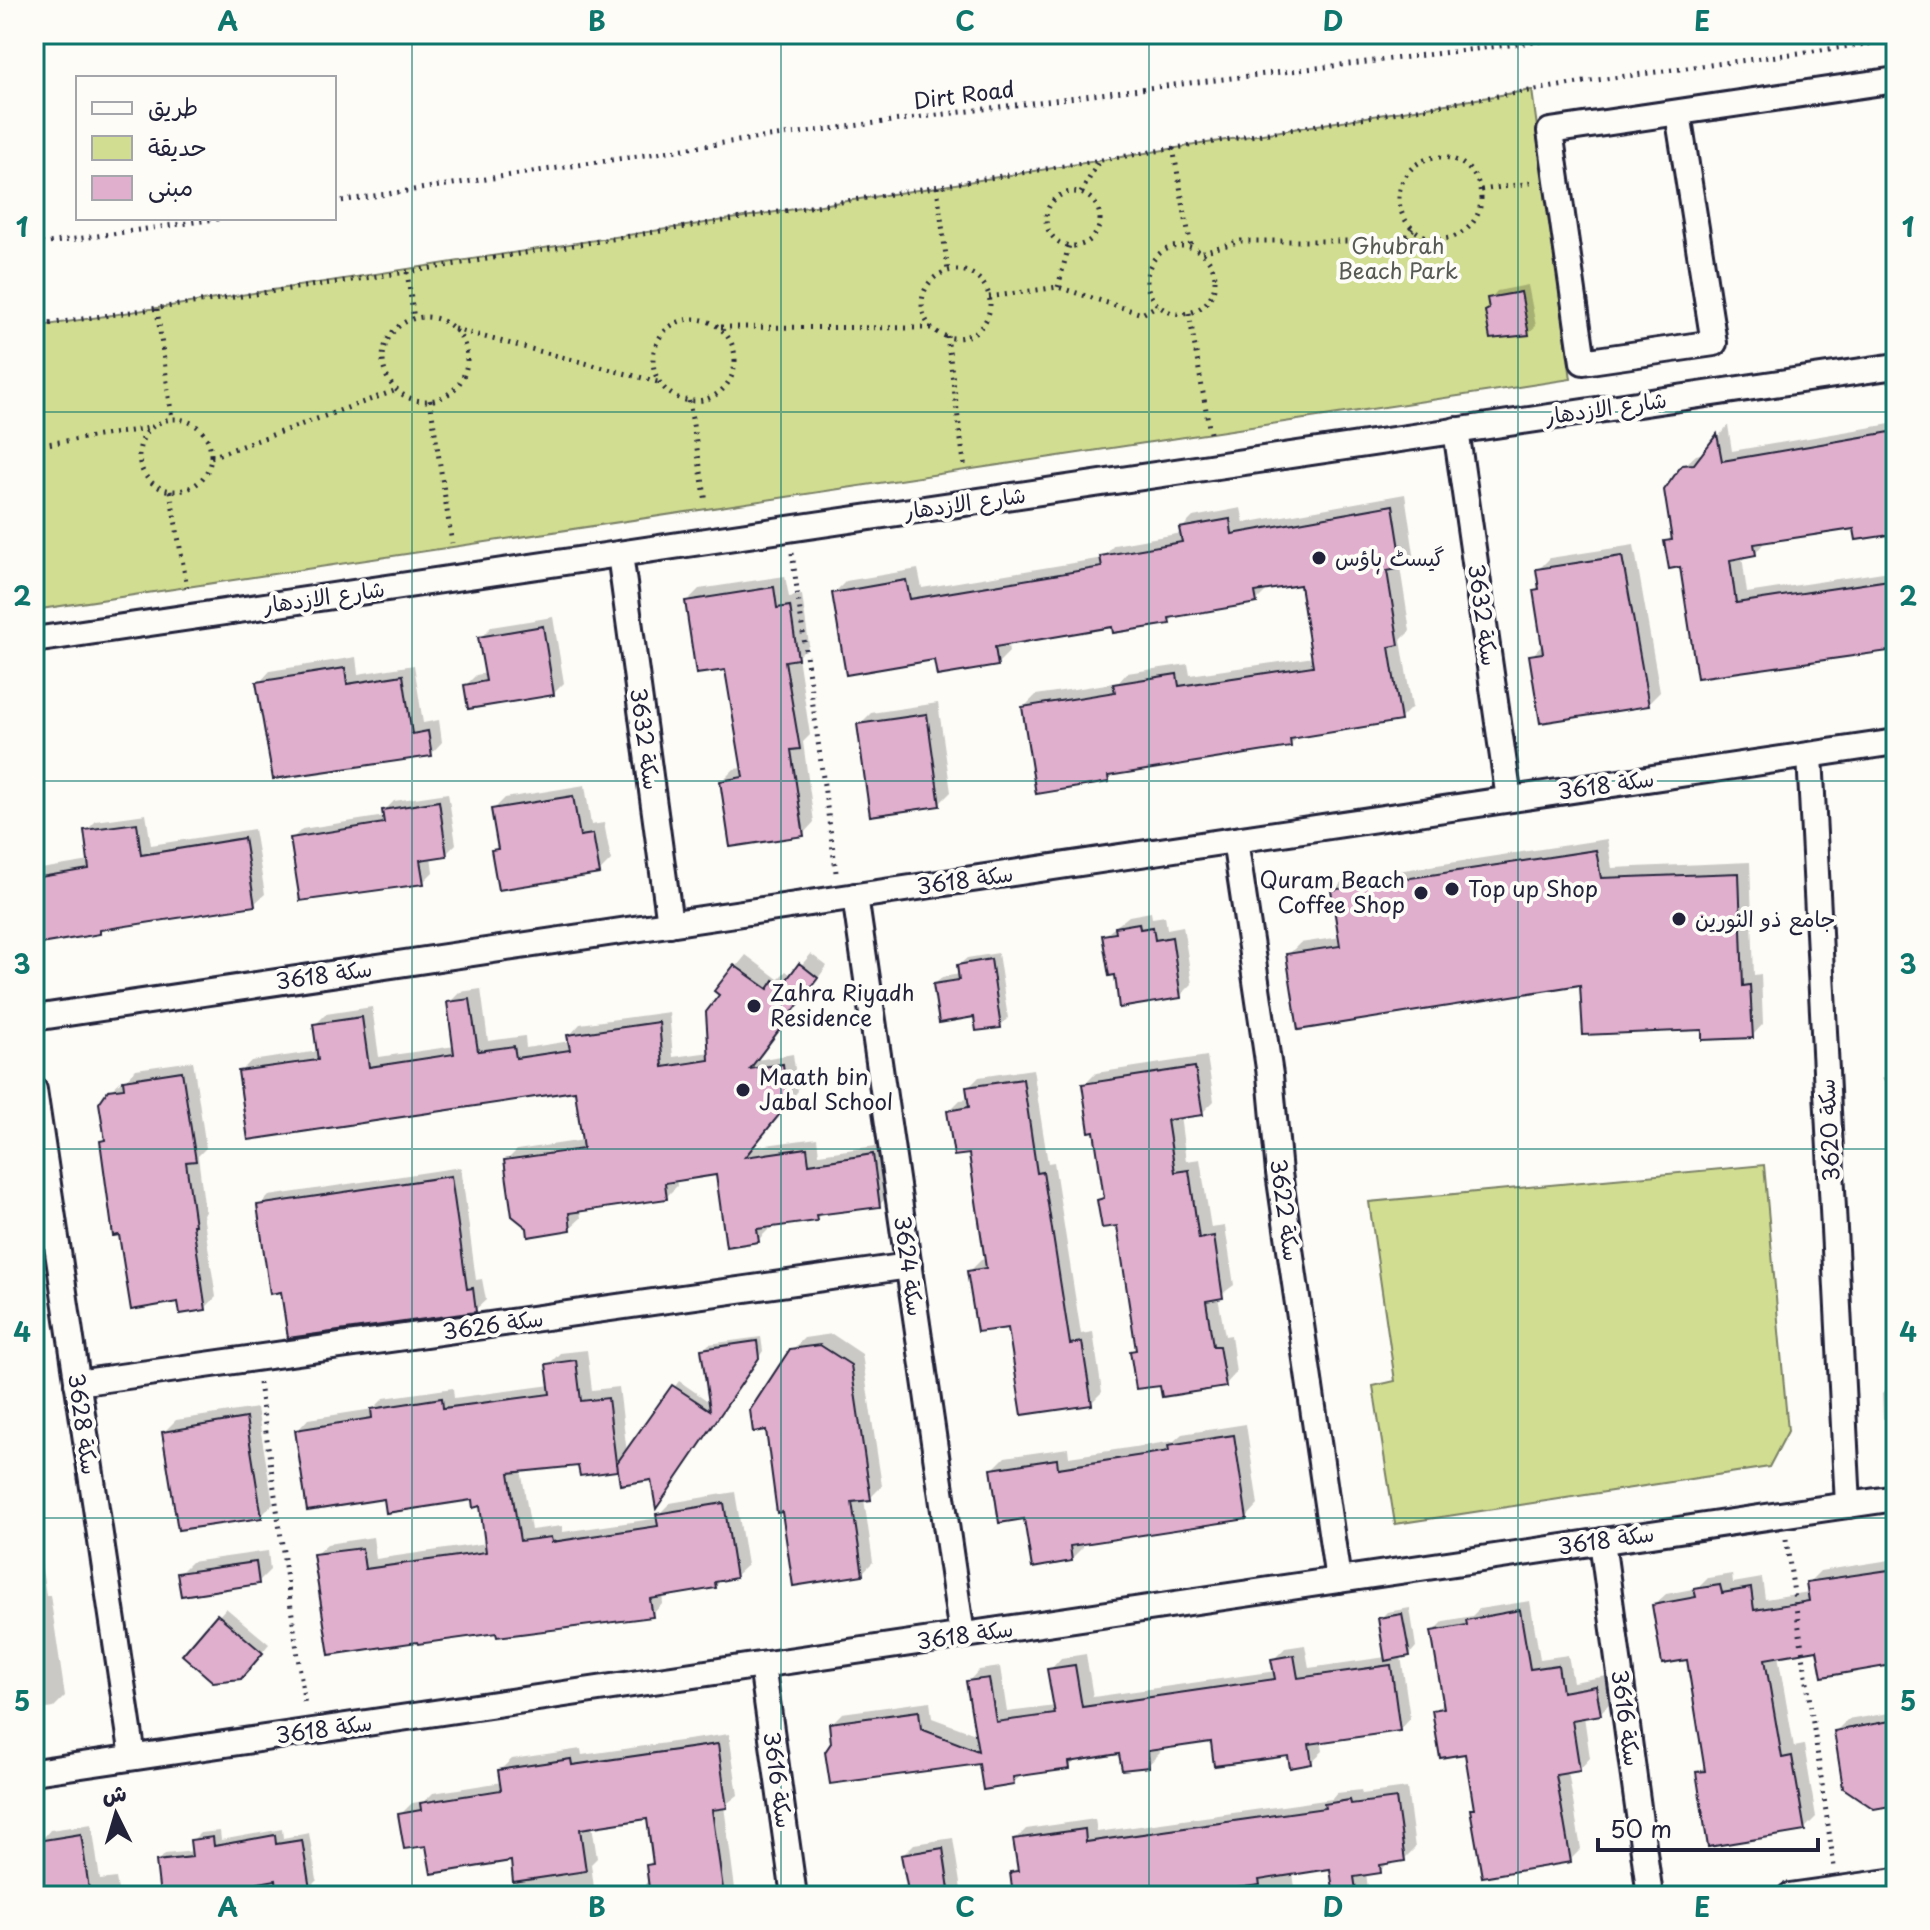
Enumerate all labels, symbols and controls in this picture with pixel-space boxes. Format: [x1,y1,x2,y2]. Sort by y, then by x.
text: A [218,1,238,40]
text: B [588,1,606,40]
text: C [955,1,975,40]
text: D [1323,1,1343,40]
text: E [1694,1,1710,40]
street label: Dirt Road [912,71,1016,116]
legend [76,76,336,220]
text: طريق [148,88,198,124]
text: حديقة [148,128,207,164]
text: مبنى [148,168,193,204]
text: 1 [16,207,28,246]
text: 1 [1902,207,1914,246]
park label: Ghubrah Beach Park [1338,228,1458,286]
street label: شارع الازدهار [1542,382,1669,432]
street label: شارع الازدهار [901,477,1028,527]
place label: گیسٹ ہاؤس [1335,540,1444,575]
marker: گیسٹ ہاؤس [1310,549,1328,567]
street label: سكة 3632 [1461,562,1508,668]
street label: شارع الازدهار [260,571,387,621]
text: 2 [13,576,31,615]
text: 2 [1899,576,1917,615]
street label: سكة 3632 [623,686,670,792]
street label: سكة 3618 [1555,760,1656,807]
street label: سكة 3618 [914,855,1015,902]
place label: Quram Beach Coffee Shop [1259,862,1405,920]
place label: Top up Shop [1468,871,1598,904]
marker: Top up Shop [1443,880,1461,898]
marker: Quram Beach Coffee Shop [1412,884,1430,902]
place label: جامع ذو النورين [1695,901,1836,936]
marker: جامع ذو النورين [1670,910,1688,928]
text: 3 [13,944,31,983]
text: 3 [1899,944,1917,983]
street label: سكة 3618 [273,950,374,997]
place label: Zahra Riyadh Residence [770,975,915,1033]
marker: Zahra Riyadh Residence [745,997,763,1015]
place label: Maath bin Jabal School [759,1059,893,1117]
street label: سكة 3620 [1808,1078,1847,1182]
marker: Maath bin Jabal School [734,1081,752,1099]
street label: سكة 3622 [1263,1157,1310,1263]
street label: سكة 3624 [887,1214,934,1318]
street label: سكة 3626 [440,1300,545,1347]
text: 4 [13,1312,31,1351]
text: 4 [1899,1312,1917,1351]
street label: سكة 3628 [61,1371,108,1477]
street label: سكة 3618 [1555,1515,1656,1562]
street label: سكة 3618 [914,1610,1015,1657]
street label: سكة 3616 [1604,1667,1651,1768]
text: 5 [14,1681,30,1720]
text: 5 [1900,1681,1916,1720]
street label: سكة 3618 [273,1704,374,1751]
street label: سكة 3616 [756,1729,803,1830]
north arrow [76,1774,156,1854]
text: ش [101,1775,128,1810]
scale bar [1598,1802,1818,1852]
text: 50 m [1610,1810,1672,1846]
text: A [218,1887,238,1926]
text: B [588,1887,606,1926]
text: C [955,1887,975,1926]
text: D [1323,1887,1343,1926]
text: E [1694,1887,1710,1926]

